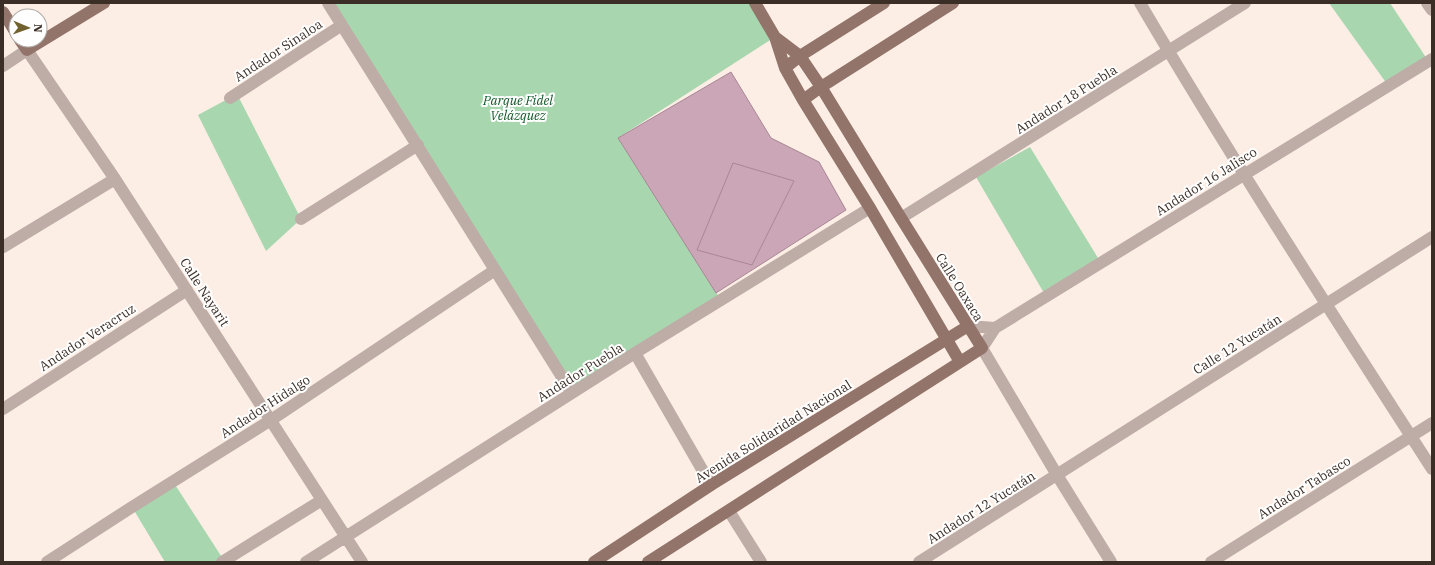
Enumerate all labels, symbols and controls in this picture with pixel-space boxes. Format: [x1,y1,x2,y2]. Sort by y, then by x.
north arrow [8,8,48,48]
street label: Andador Sinaloa [231,16,326,85]
text: N [31,24,45,33]
street label: Andador 18 Puebla [1012,61,1120,138]
park label: Parque Fidel Velázquez [482,92,553,124]
street label: Andador 16 Jalisco [1153,143,1260,219]
street label: Calle Oaxaca [932,250,987,325]
street label: Calle Nayarit [176,255,233,330]
street label: Andador Veracruz [36,300,139,375]
street label: Calle 12 Yucatán [1190,310,1285,378]
street label: Andador Puebla [534,339,626,406]
street label: Andador Hidalgo [217,371,313,442]
street label: Avenida Solidaridad Nacional [692,376,855,487]
street label: Andador Tabasco [1255,452,1354,523]
street label: Andador 12 Yucatán [924,467,1038,548]

